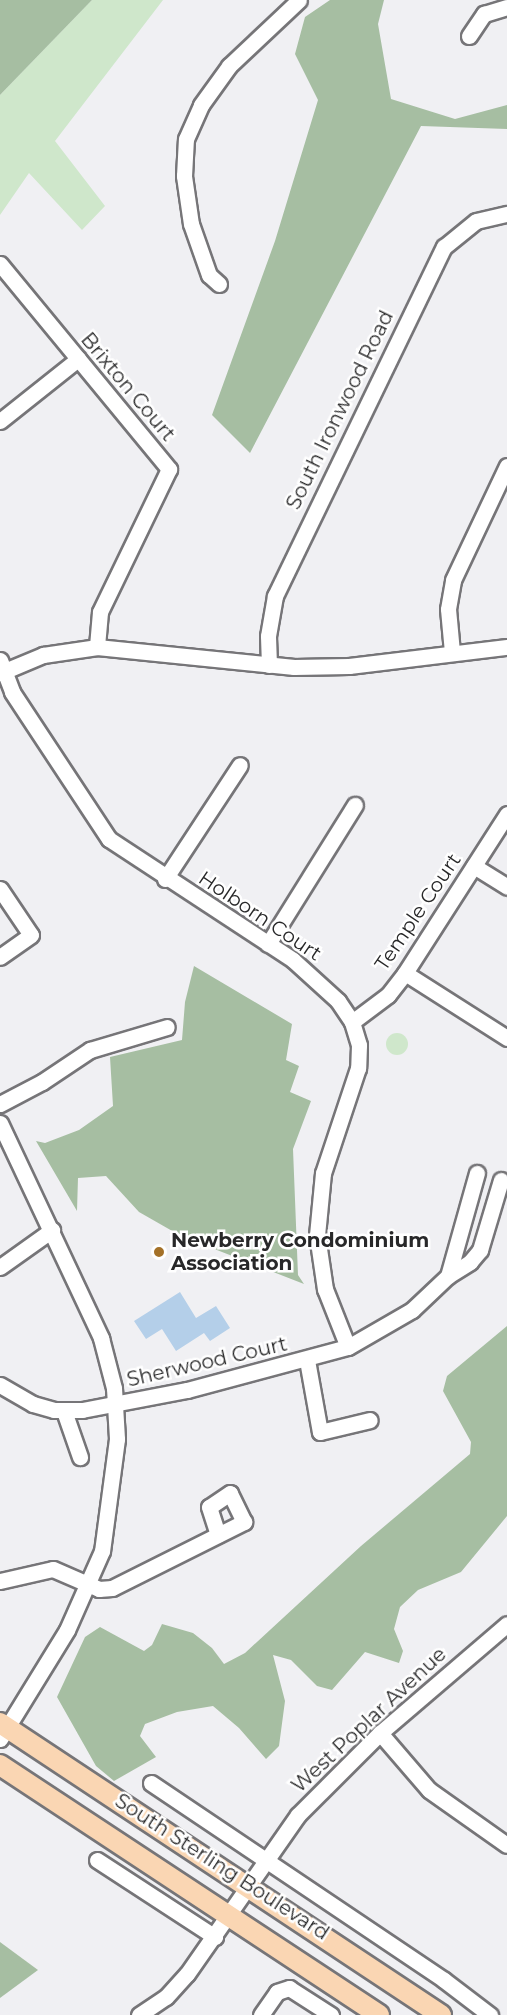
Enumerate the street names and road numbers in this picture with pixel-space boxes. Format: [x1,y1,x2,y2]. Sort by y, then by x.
street label: South Ironwood Road [281,307,399,513]
street label: Brixton Court [76,328,180,446]
street label: Temple Court [370,849,466,975]
street label: Holborn Court [194,866,326,966]
street label: Sherwood Court [125,1332,289,1392]
street label: West Poplar Avenue [287,1642,451,1798]
street label: South Sterling Boulevard [111,1789,333,1945]

